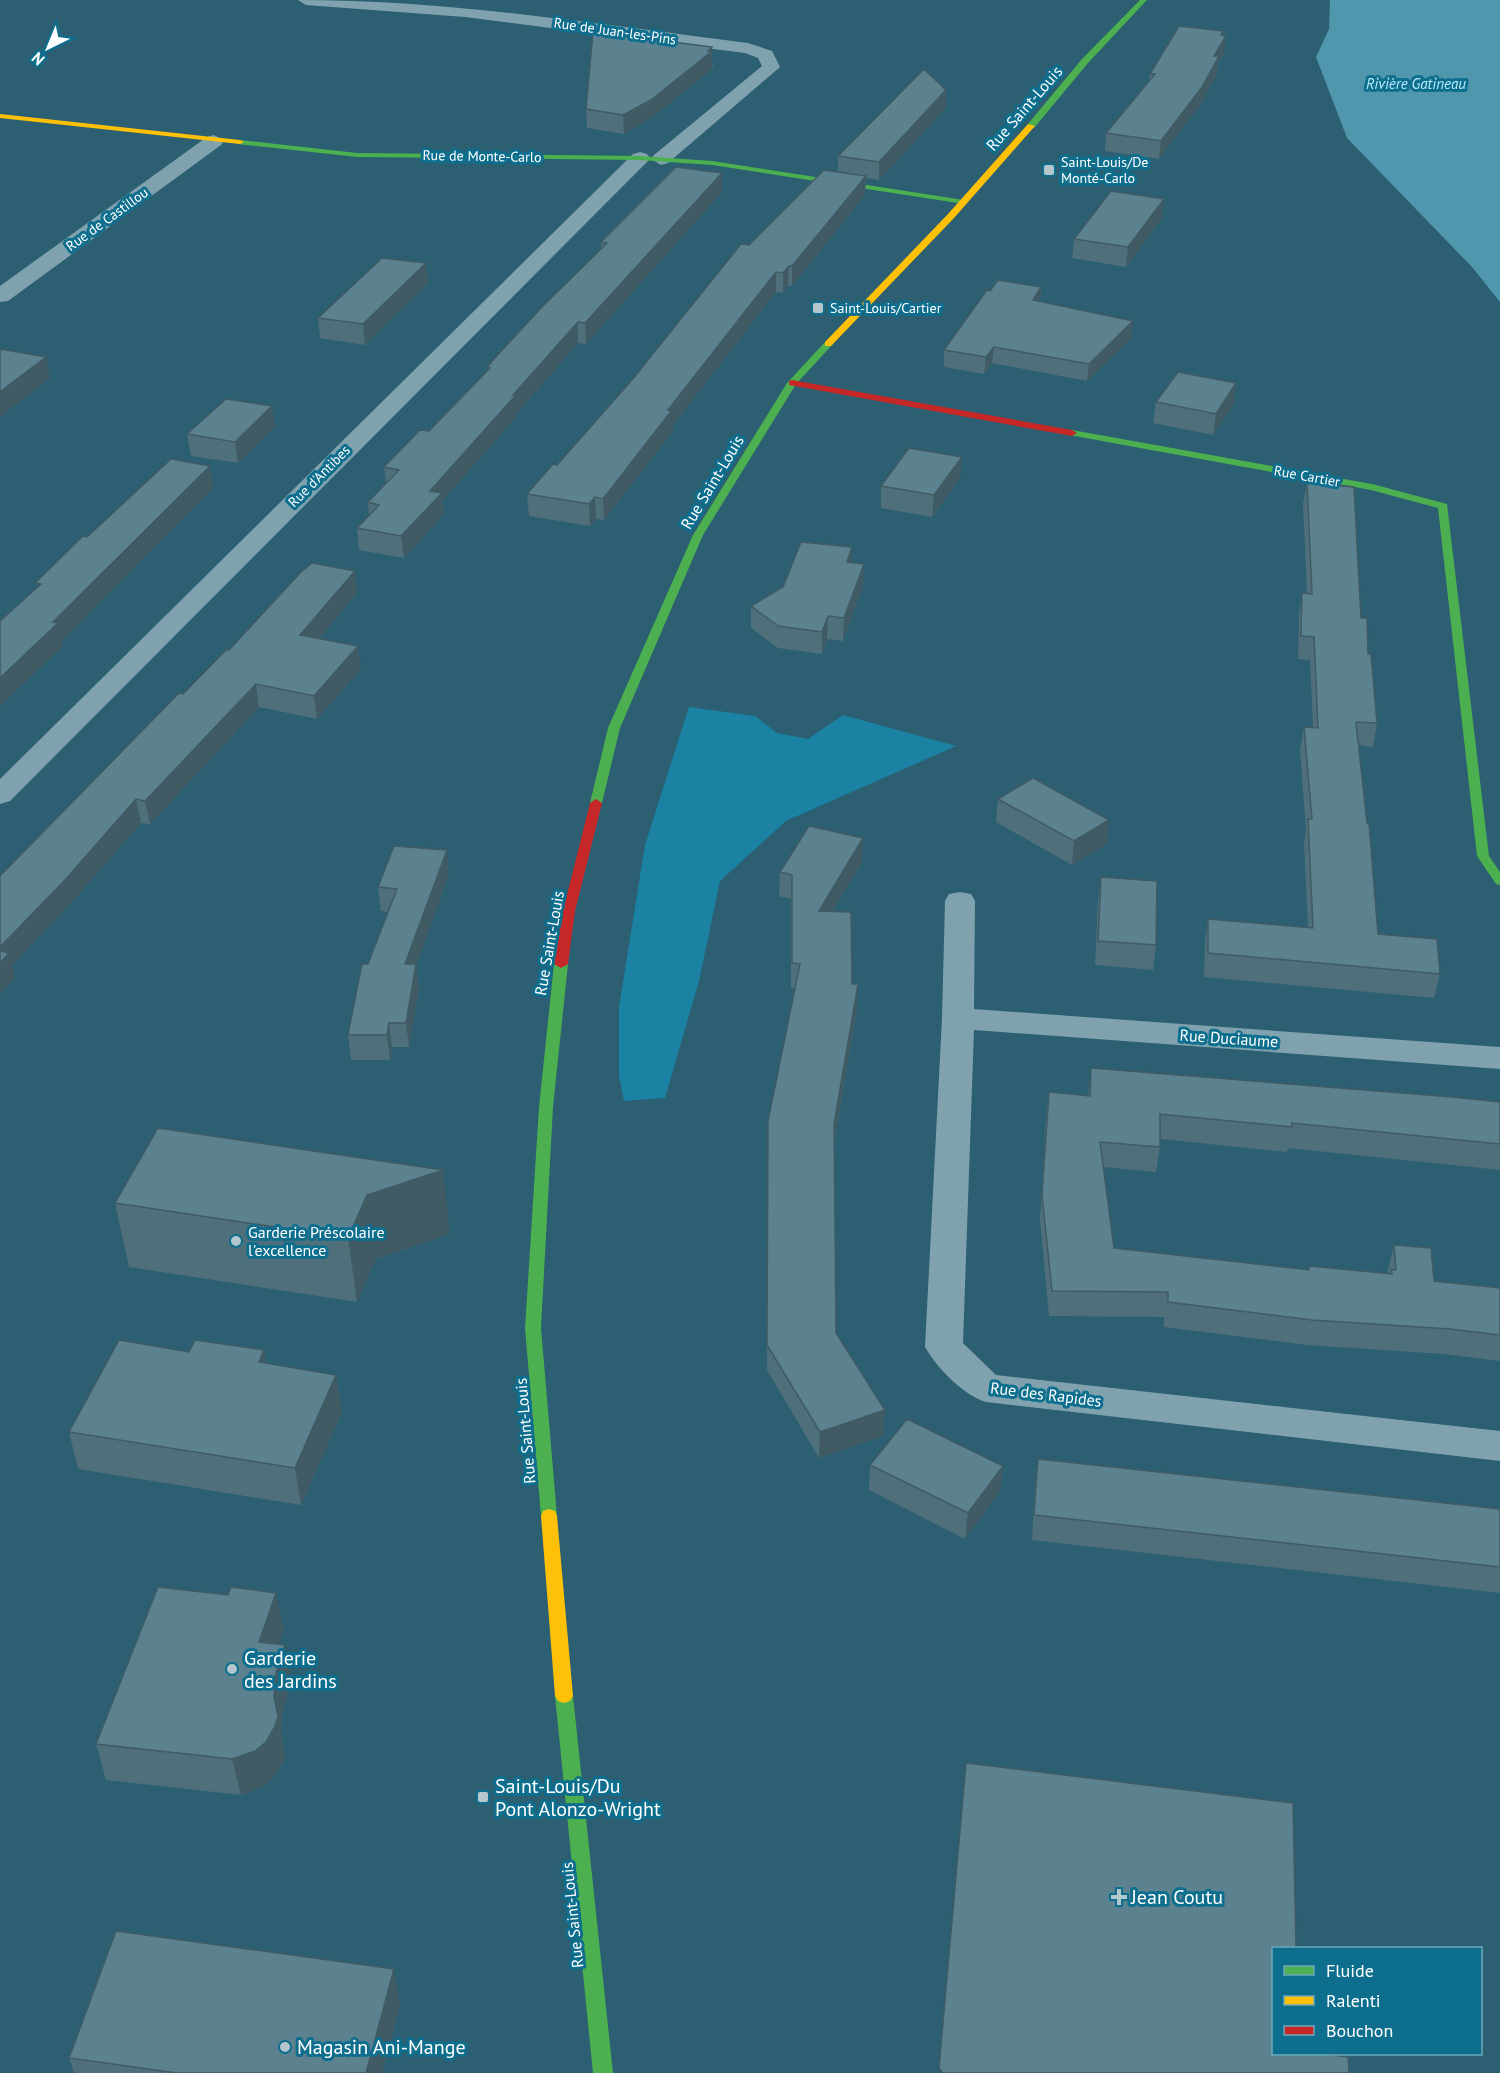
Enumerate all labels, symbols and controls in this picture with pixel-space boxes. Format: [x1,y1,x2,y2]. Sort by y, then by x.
street label: Rue de Juan-les-Pins [553,13,678,49]
north arrow [18,18,78,78]
text: N [27,48,48,70]
street label: Rue Saint-Louis [982,61,1067,155]
water label: Rivière Gatineau [1366,74,1466,93]
street label: Rue de Monte-Carlo [422,146,542,166]
place label: Saint-Louis/De Monté-Carlo [1061,153,1148,187]
marker: Saint-Louis/De Monté-Carlo [1042,163,1056,177]
street label: Rue de Castillou [62,183,152,255]
place label: Saint-Louis/Cartier [830,299,942,317]
marker: Saint-Louis/Cartier [811,301,825,315]
street label: Rue Saint-Louis [676,431,748,533]
street label: Rue d'Antibes [284,441,354,511]
street label: Rue Cartier [1273,461,1342,491]
street label: Rue Saint-Louis [530,889,568,997]
street label: Rue Duciaume [1179,1025,1279,1051]
place label: Garderie Préscolaire l'excellence [248,1222,385,1260]
marker: Garderie Préscolaire l'excellence [229,1234,243,1248]
street label: Rue Saint-Louis [510,1377,540,1485]
street label: Rue des Rapides [989,1377,1103,1411]
place label: Garderie des Jardins [244,1645,337,1694]
marker: Garderie des Jardins [225,1662,239,1676]
place label: Saint-Louis/Du Pont Alonzo-Wright [495,1773,661,1822]
marker: Saint-Louis/Du Pont Alonzo-Wright [476,1790,490,1804]
street label: Rue Saint-Louis [556,1861,587,1969]
place label: Jean Coutu [1130,1884,1223,1910]
marker: Jean Coutu [1112,1890,1126,1904]
legend [1272,1947,1482,2055]
text: Fluide [1326,1959,1374,1982]
text: Ralenti [1326,1989,1381,2012]
text: Bouchon [1326,2019,1393,2042]
place label: Magasin Ani-Mange [297,2034,466,2060]
marker: Magasin Ani-Mange [278,2040,292,2054]

